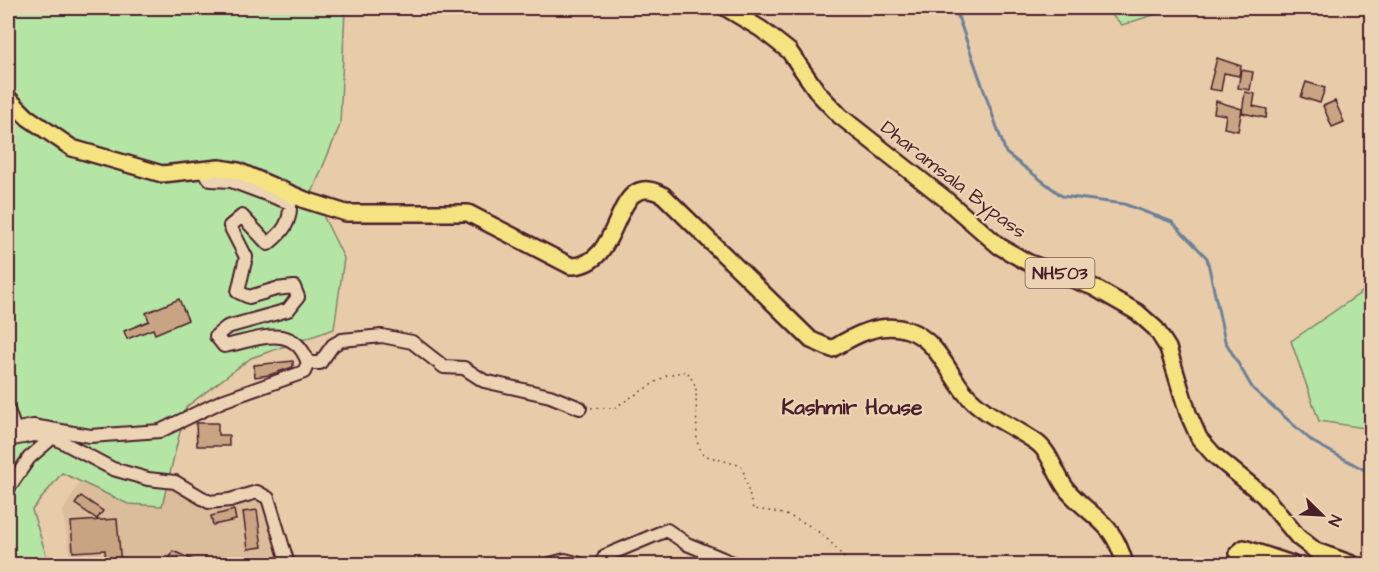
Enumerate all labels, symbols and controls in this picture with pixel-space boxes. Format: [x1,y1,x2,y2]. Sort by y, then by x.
street label: Dharamsala Bypass [874,114,1032,246]
road number: NH503 [1026,258,1094,288]
district label: Kashmir House [782,393,923,422]
north arrow [1292,485,1352,545]
text: N [1323,512,1347,530]

